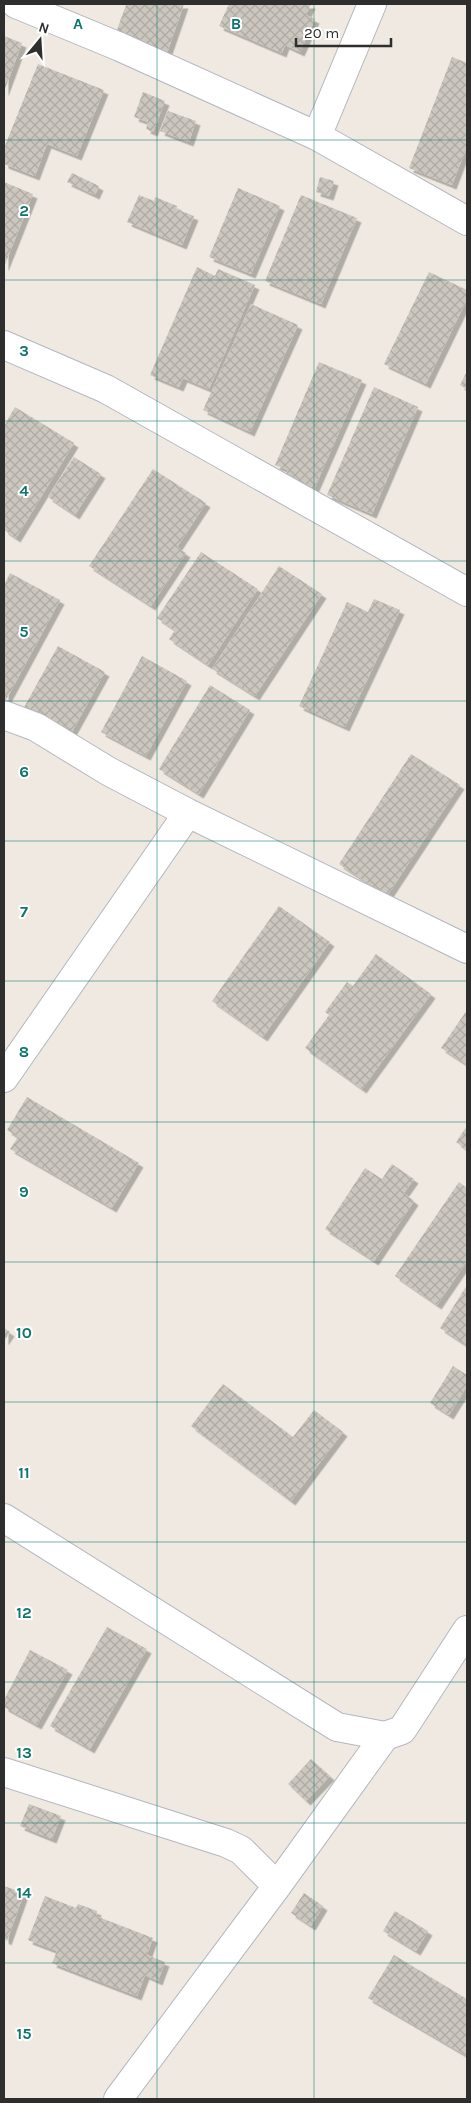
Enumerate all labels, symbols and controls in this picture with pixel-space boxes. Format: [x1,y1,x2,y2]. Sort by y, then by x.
text: A [73,14,83,33]
text: B [231,14,241,33]
north arrow [15,15,65,65]
scale bar [296,15,391,47]
text: N [36,18,51,38]
text: 20 m [304,24,339,42]
text: 2 [19,201,29,220]
text: 3 [19,341,29,360]
text: 4 [19,481,29,500]
text: 5 [19,622,29,641]
text: 6 [19,762,29,781]
text: 7 [20,902,28,921]
text: 8 [19,1042,29,1061]
text: 9 [19,1182,29,1201]
text: 10 [16,1323,32,1342]
text: 11 [18,1463,30,1482]
text: 12 [16,1603,32,1622]
text: 13 [16,1743,32,1762]
text: 14 [16,1883,32,1902]
text: 15 [16,2024,32,2043]

